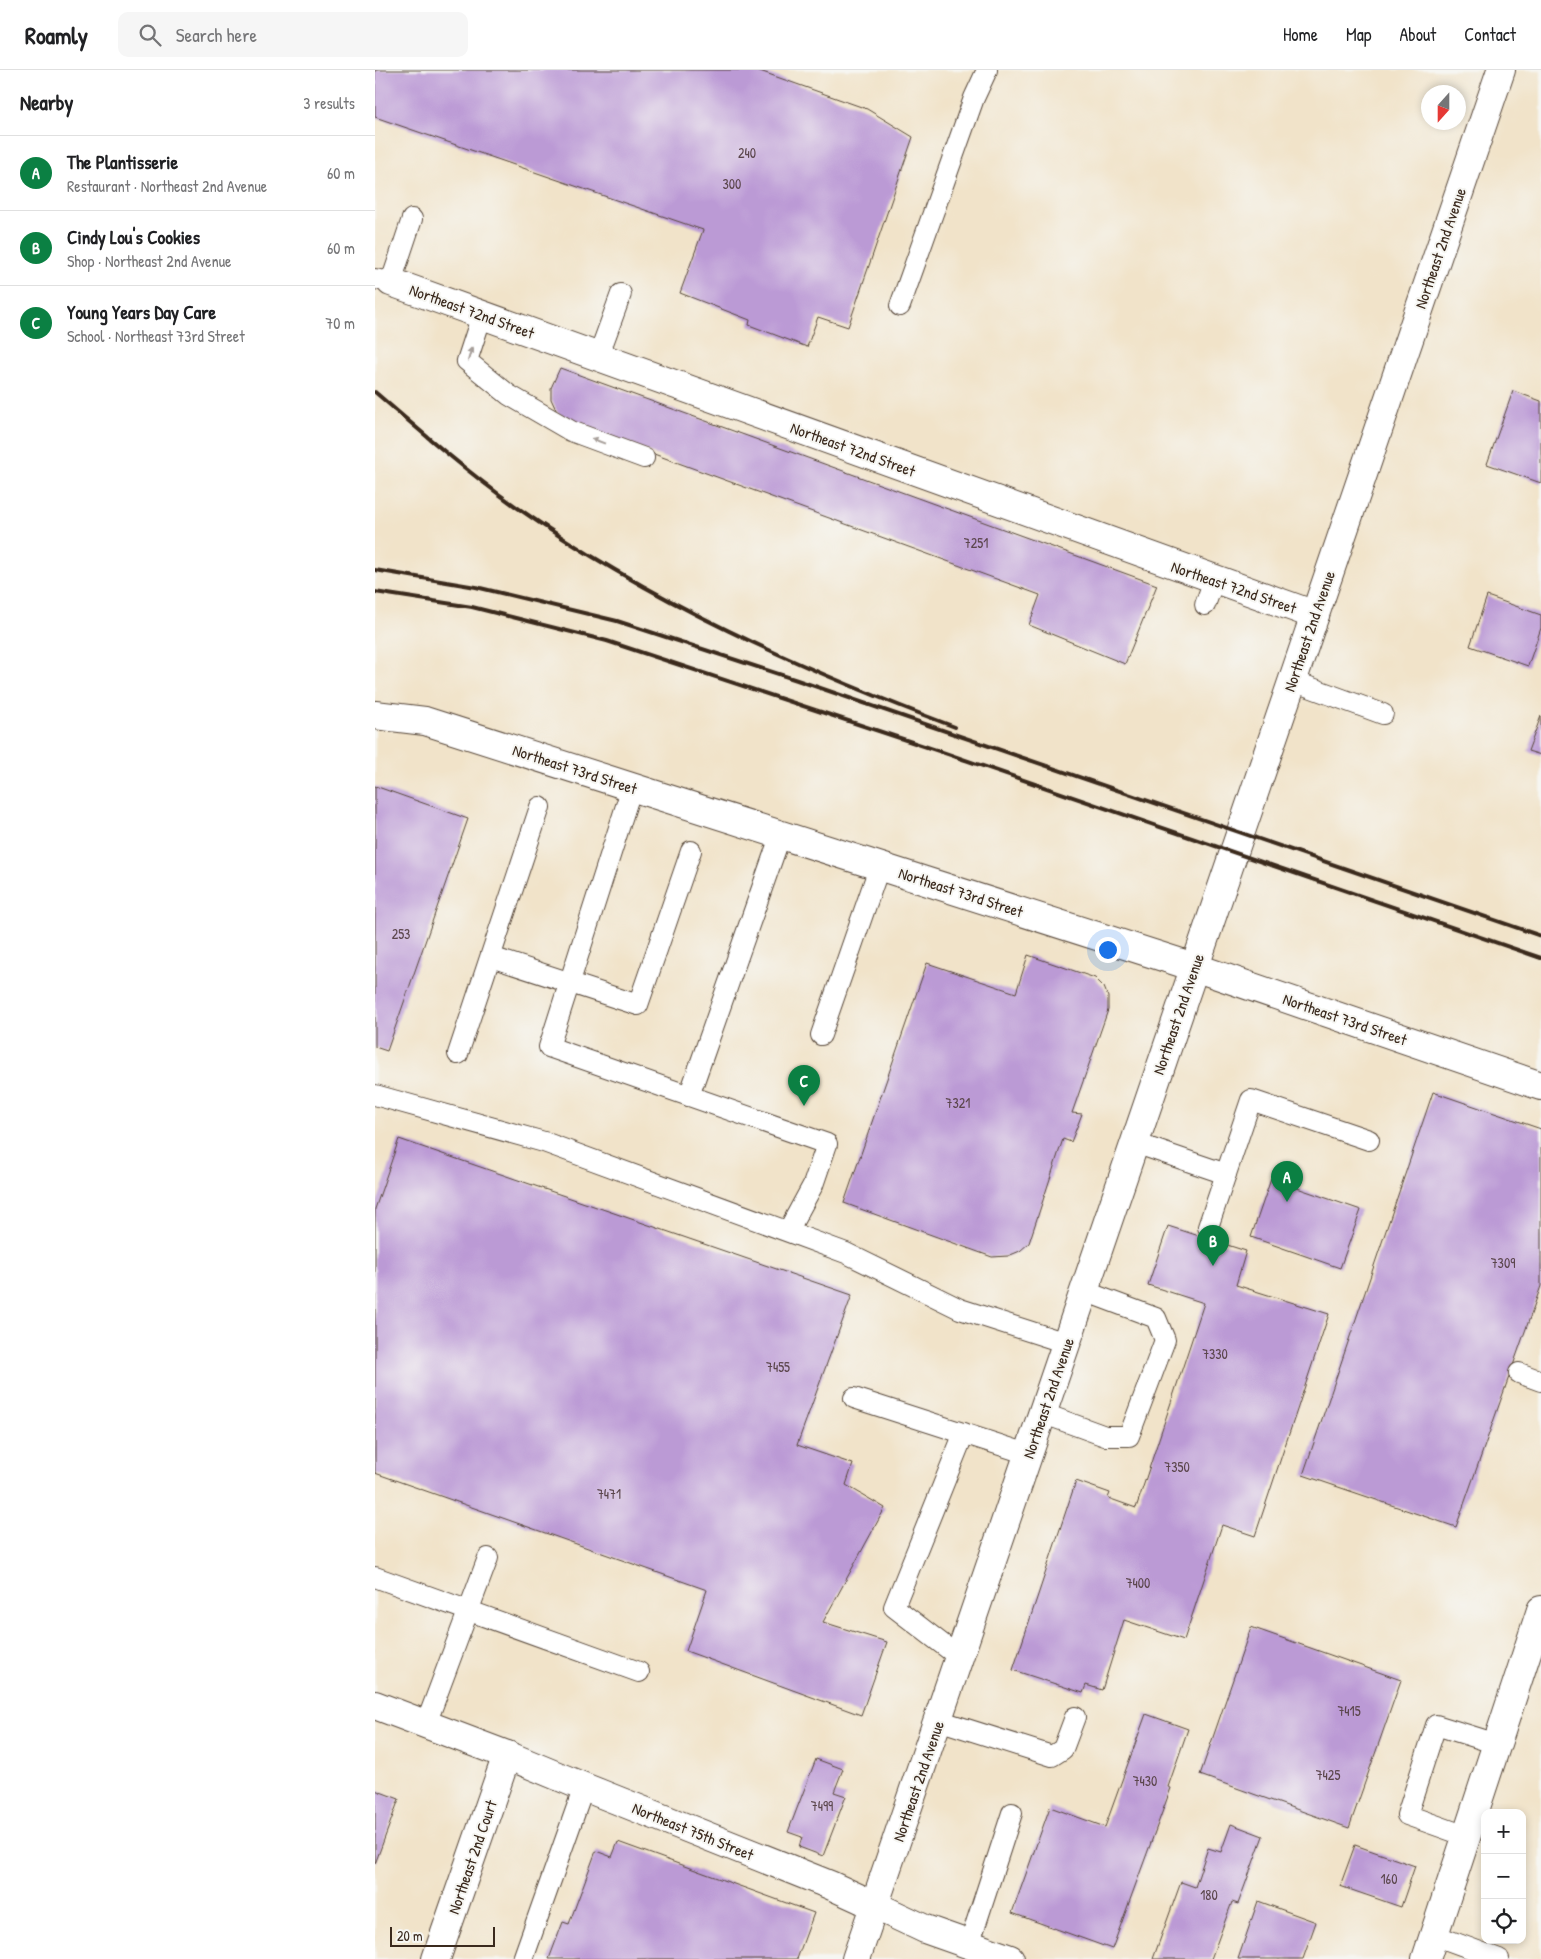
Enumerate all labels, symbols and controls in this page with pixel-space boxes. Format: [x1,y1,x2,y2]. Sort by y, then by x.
search box [118,12,468,57]
text: Roamly [25,19,88,51]
icon: search [136,21,164,49]
text: Search here [176,22,257,48]
text: Home [1283,22,1318,47]
text: Map [1346,22,1371,47]
text: About [1399,22,1436,47]
text: Contact [1464,22,1516,47]
north arrow [1421,85,1466,130]
text: Nearby [20,88,73,117]
text: 3 results [303,92,355,114]
house number: 240 [738,143,756,162]
text: The Plantisserie [67,149,178,175]
text: A [32,162,40,184]
text: 60 m [327,162,355,184]
house number: 300 [723,174,741,193]
text: Restaurant · Northeast 2nd Avenue [67,175,267,197]
street label: Northeast 2nd Avenue [1409,184,1471,311]
text: Cindy Lou's Cookies [67,224,200,250]
text: B [32,237,40,259]
text: 60 m [327,237,355,259]
text: Shop · Northeast 2nd Avenue [67,250,231,272]
street label: Northeast 72nd Street [407,278,538,344]
text: Young Years Day Care [67,299,216,325]
text: C [32,312,40,334]
text: 70 m [325,312,355,334]
text: School · Northeast 73rd Street [67,325,245,347]
one-way arrow [466,346,474,361]
street label: Northeast 72nd Street [788,416,919,482]
one-way arrow [591,437,606,444]
house number: 7251 [964,533,988,552]
street label: Northeast 72nd Street [1168,555,1300,619]
street label: Northeast 2nd Avenue [1278,567,1340,694]
street label: Northeast 73rd Street [510,738,641,800]
street label: Northeast 73rd Street [896,861,1027,923]
house number: 253 [392,924,410,943]
your location [1095,937,1121,963]
street label: Northeast 2nd Avenue [1147,950,1209,1077]
street label: Northeast 73rd Street [1280,987,1410,1051]
pin: C [788,1065,820,1106]
house number: 7321 [946,1093,970,1112]
pin: A [1271,1161,1303,1202]
pin: B [1197,1225,1229,1266]
house number: 7309 [1491,1253,1515,1272]
street label: Northeast 2nd Avenue [1017,1334,1079,1461]
house number: 7330 [1202,1344,1228,1363]
house number: 7455 [766,1357,790,1376]
house number: 7350 [1164,1457,1190,1476]
house number: 7471 [597,1484,621,1503]
house number: 7400 [1126,1573,1150,1592]
house number: 7415 [1337,1701,1361,1720]
street label: Northeast 2nd Avenue [887,1717,949,1844]
house number: 7425 [1316,1765,1340,1784]
house number: 7430 [1133,1771,1157,1790]
house number: 7499 [811,1796,833,1815]
street label: Northeast 2nd Court [442,1797,502,1917]
street label: Northeast 75th Street [629,1797,757,1866]
map controls [1481,1809,1526,1944]
button: + [1481,1809,1526,1854]
button: − [1481,1854,1526,1899]
house number: 160 [1381,1869,1397,1888]
house number: 180 [1200,1885,1218,1904]
button: locate [1481,1899,1526,1944]
scale bar [390,1924,495,1947]
text: 20 m [397,1926,423,1945]

